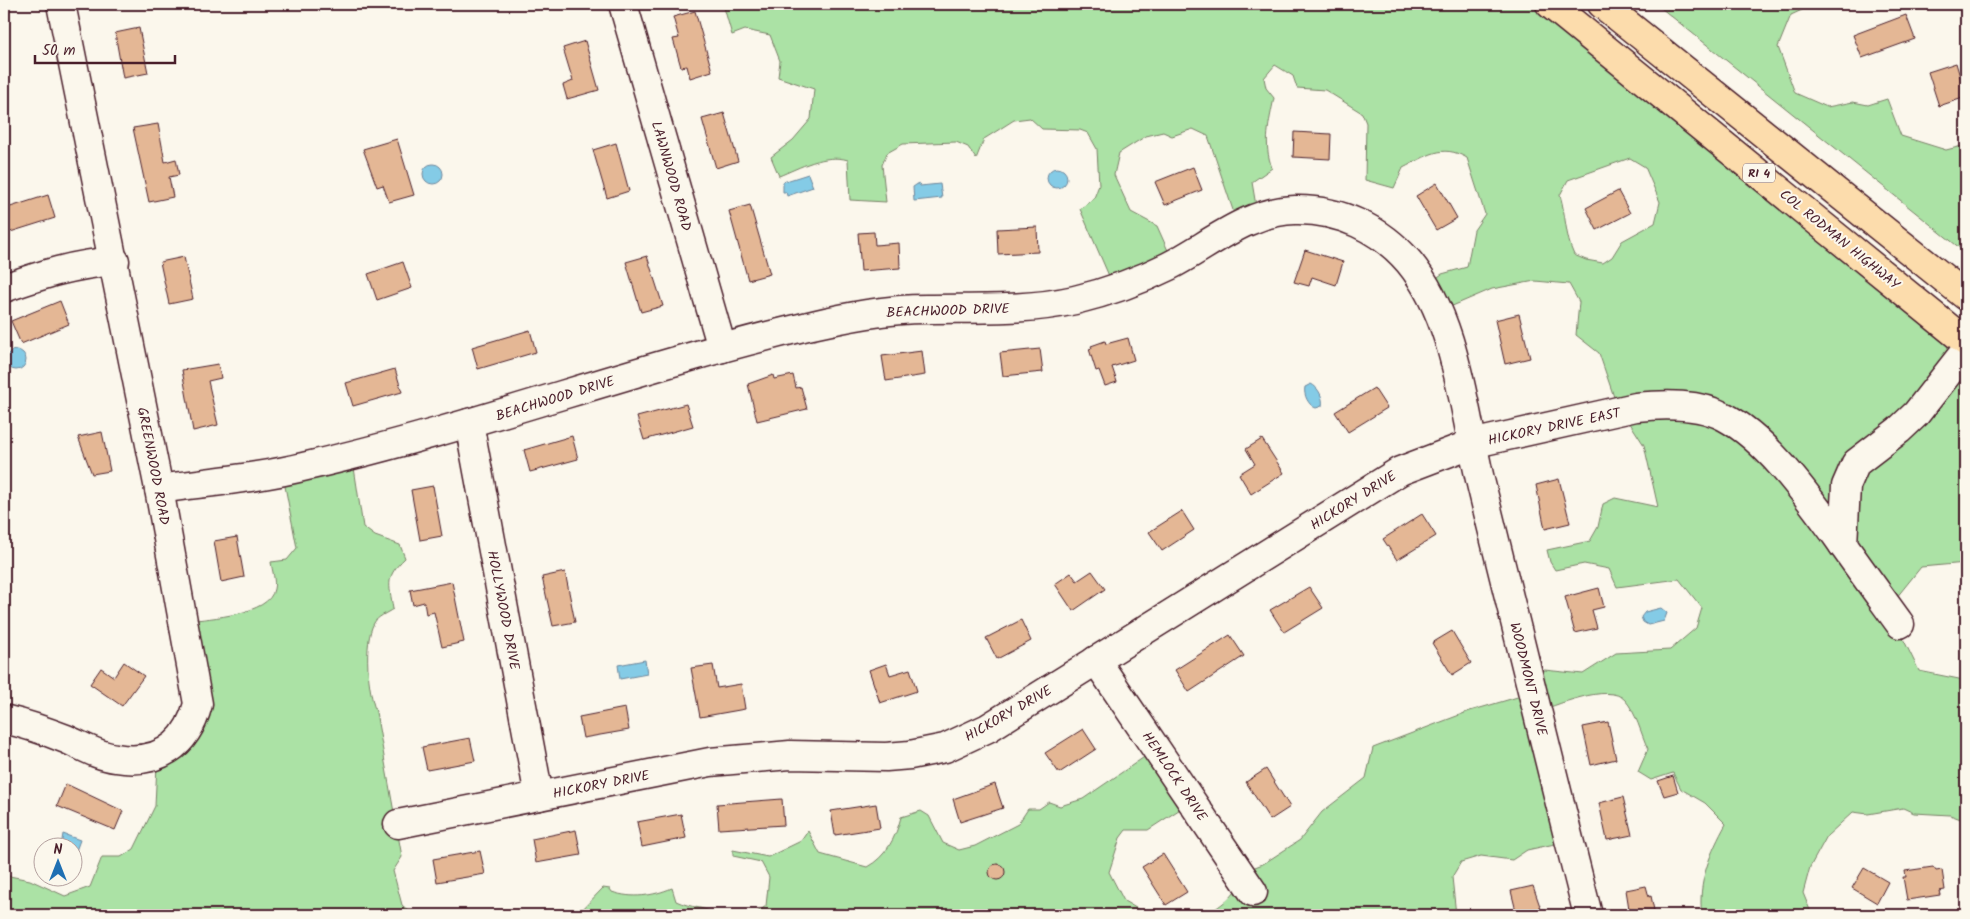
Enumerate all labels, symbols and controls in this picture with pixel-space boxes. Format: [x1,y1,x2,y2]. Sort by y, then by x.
scale bar [35,32,175,64]
text: 50 m [42,39,76,63]
street label: LAWNWOOD ROAD [645,119,697,234]
road number: RI 4 [1743,164,1775,182]
street label: COL RODMAN HIGHWAY [1774,184,1905,296]
street label: BEACHWOOD DRIVE [886,298,1011,324]
street label: BEACHWOOD DRIVE [493,370,618,428]
street label: HICKORY DRIVE EAST [1486,402,1624,452]
street label: GREENWOOD ROAD [131,405,175,527]
street label: HICKORY DRIVE [1306,465,1402,536]
street label: HOLLYWOOD DRIVE [481,549,526,673]
street label: WOODMONT DRIVE [1503,620,1553,739]
street label: HICKORY DRIVE [961,679,1057,748]
street label: HEMLOCK DRIVE [1136,727,1213,827]
street label: HICKORY DRIVE [551,765,652,805]
north arrow [32,836,82,886]
text: N [54,839,63,861]

